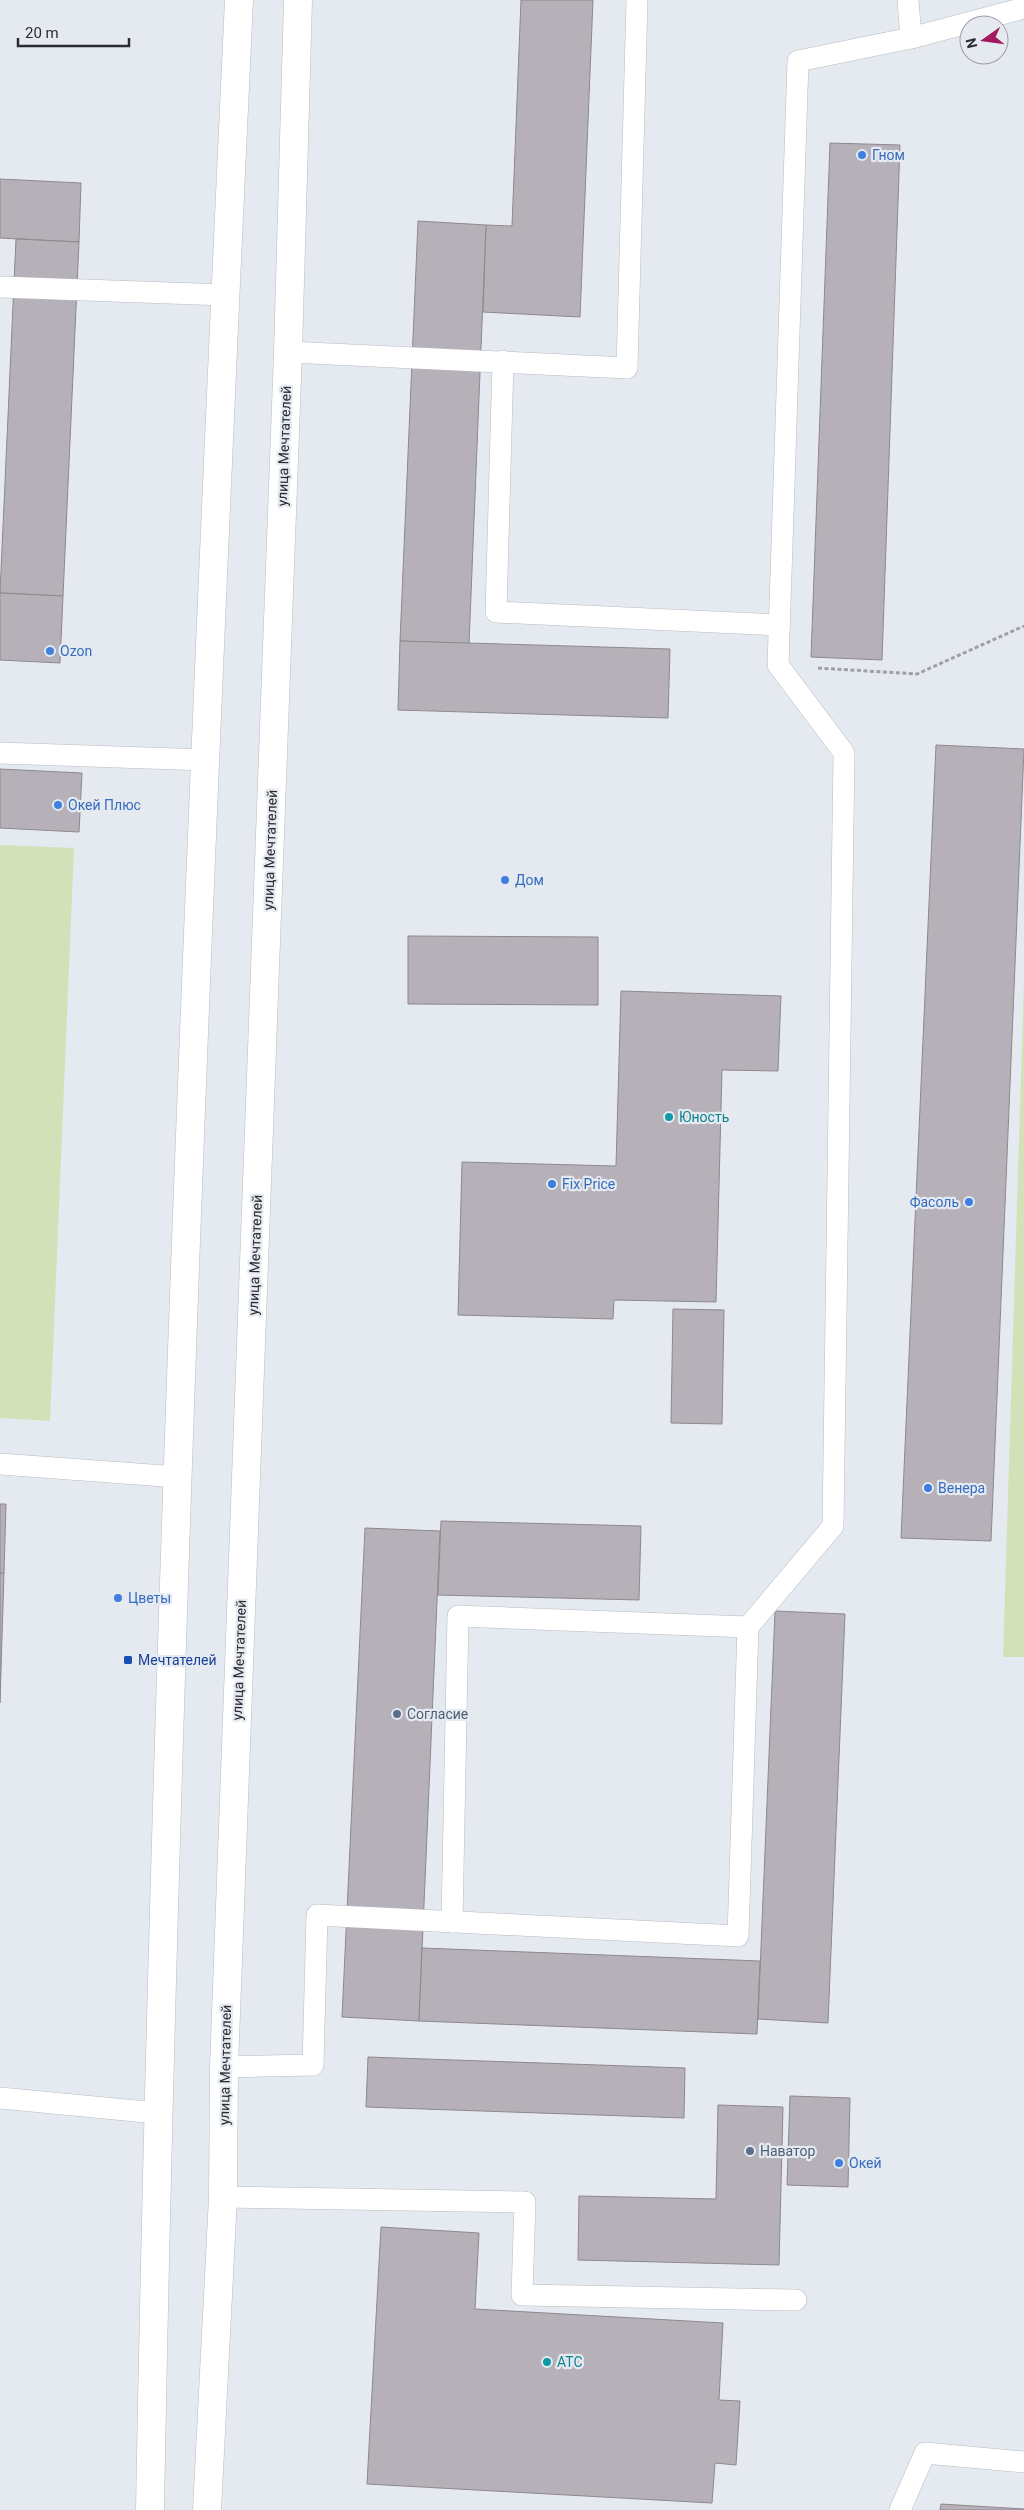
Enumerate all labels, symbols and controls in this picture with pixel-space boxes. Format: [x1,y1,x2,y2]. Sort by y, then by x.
scale bar [18,15,129,47]
north arrow [959,15,1009,65]
text: 20 m [25,24,59,42]
text: N [962,36,980,50]
place label: Гном [872,147,905,163]
marker: Гном [856,149,868,161]
street label: улица Мечтателей [274,385,294,507]
place label: Ozon [60,643,92,659]
marker: Ozon [44,645,56,657]
street label: улица Мечтателей [260,789,280,911]
place label: Окей Плюс [68,797,141,813]
marker: Окей Плюс [52,799,64,811]
place label: Дом [515,872,544,888]
marker: Дом [499,874,511,886]
place label: Юность [679,1109,729,1125]
marker: Юность [663,1111,675,1123]
place label: Fix Price [562,1176,615,1192]
marker: Fix Price [546,1178,558,1190]
street label: улица Мечтателей [245,1194,265,1316]
place label: Фасоль [910,1194,959,1210]
marker: Фасоль [963,1196,975,1208]
place label: Венера [938,1480,985,1496]
marker: Венера [922,1482,934,1494]
place label: Цветы [128,1590,171,1606]
marker: Цветы [112,1592,124,1604]
street label: улица Мечтателей [229,1599,249,1721]
place label: Мечтателей [138,1652,217,1668]
marker: Мечтателей [122,1654,134,1666]
place label: Согласие [407,1706,468,1722]
marker: Согласие [391,1708,403,1720]
street label: улица Мечтателей [216,2005,234,2125]
place label: Наватор [760,2143,816,2159]
marker: Наватор [744,2145,756,2157]
place label: Окей [849,2155,882,2171]
marker: Окей [833,2157,845,2169]
place label: АТС [557,2354,583,2370]
marker: АТС [541,2356,553,2368]

